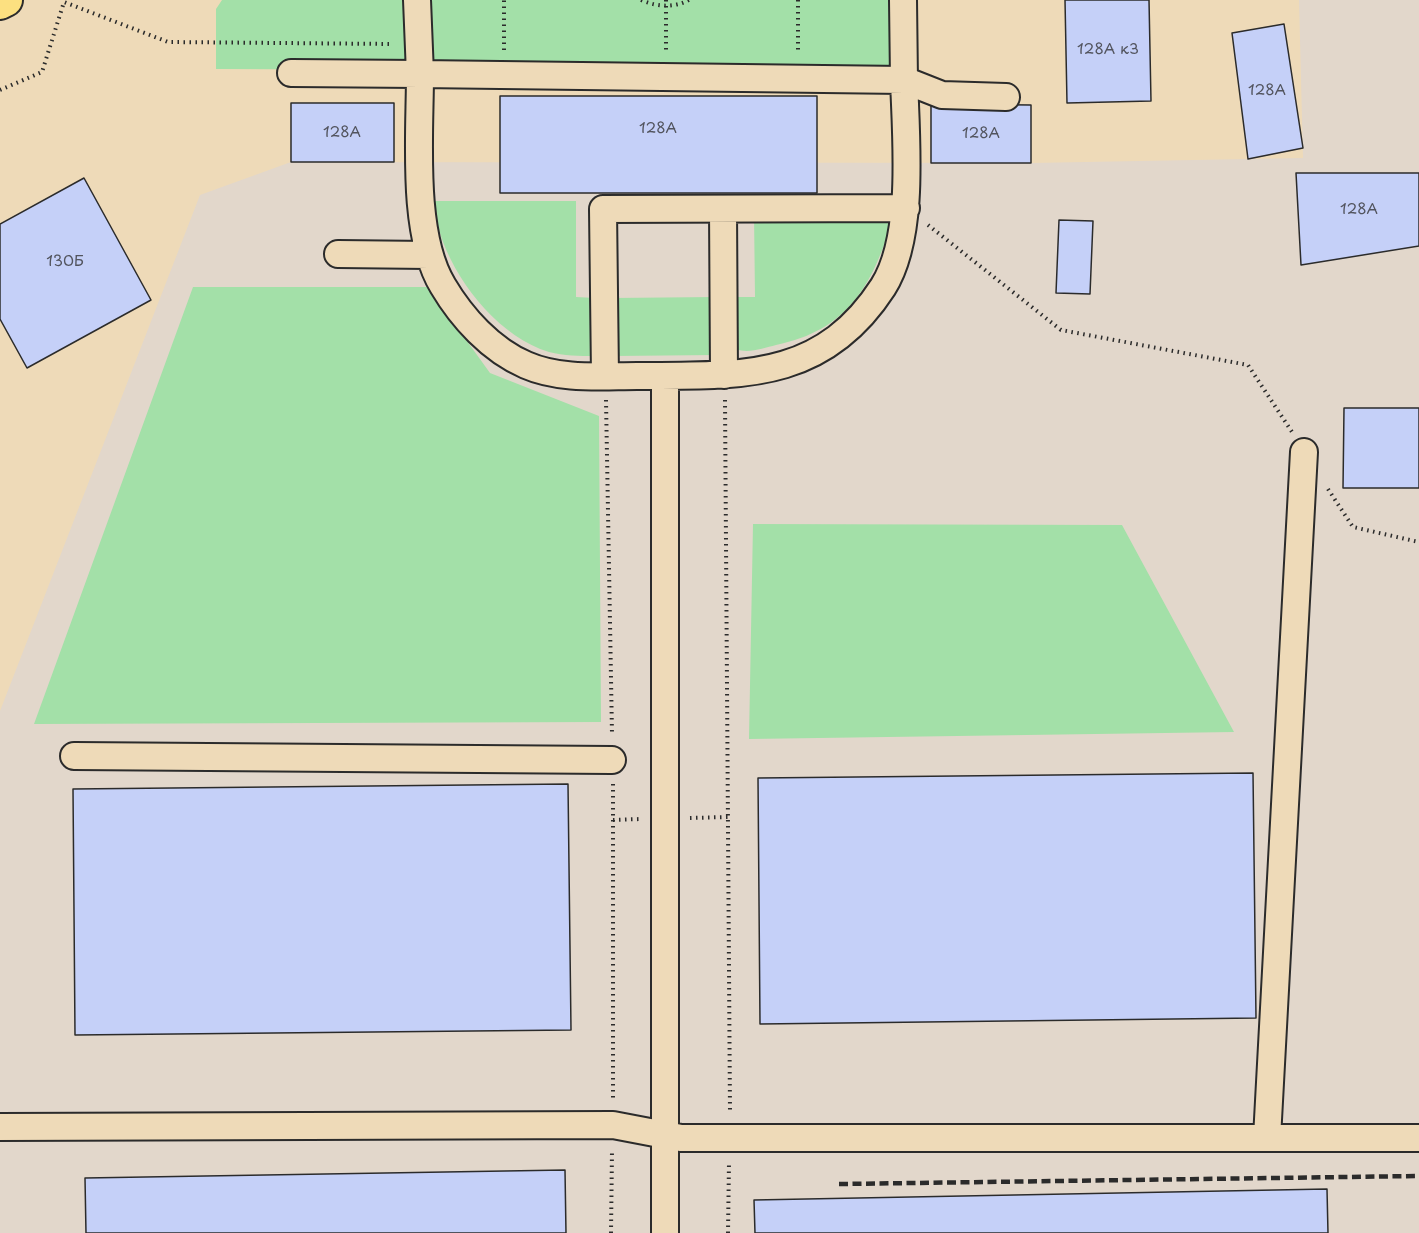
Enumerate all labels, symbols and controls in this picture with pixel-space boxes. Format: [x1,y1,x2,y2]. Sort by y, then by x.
house number: 128А к3 [1077,41,1139,59]
house number: 128А [1248,82,1286,100]
house number: 128А [639,120,677,138]
house number: 128А [323,124,361,142]
house number: 128А [962,125,1000,143]
house number: 128А [1340,201,1378,219]
house number: 130Б [46,253,84,271]

